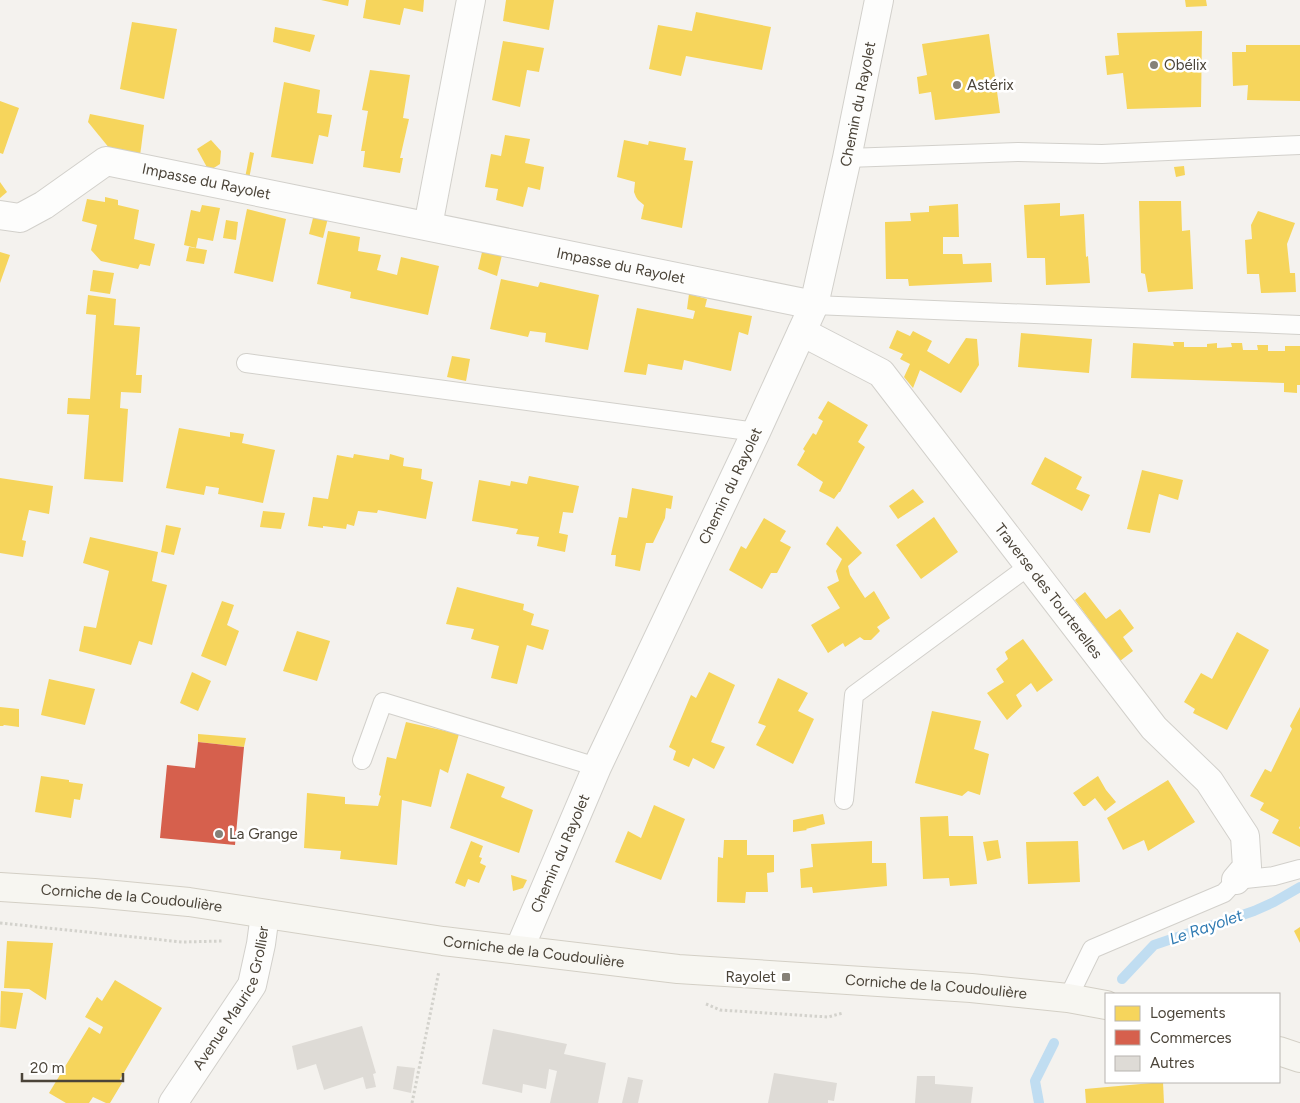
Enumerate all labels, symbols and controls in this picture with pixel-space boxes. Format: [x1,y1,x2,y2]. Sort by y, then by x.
street label: Chemin du Rayolet [836,40,879,168]
place label: Obélix [1164,56,1207,74]
marker: Obélix [1148,59,1160,71]
place label: Astérix [967,76,1014,94]
marker: Astérix [951,79,963,91]
street label: Impasse du Rayolet [141,160,273,203]
street label: Impasse du Rayolet [555,244,687,288]
street label: Chemin du Rayolet [695,424,766,547]
street label: Traverse des Tourterelles [991,520,1106,662]
street label: Chemin du Rayolet [527,791,594,915]
place label: La Grange [229,825,298,843]
marker: La Grange [213,828,225,840]
street label: Corniche de la Coudoulière [40,881,224,916]
water label: Le Rayolet [1167,905,1246,948]
street label: Avenue Maurice Grollier [189,925,272,1073]
street label: Corniche de la Coudoulière [442,932,625,972]
place label: Rayolet [725,968,776,986]
marker: Rayolet [780,971,792,983]
street label: Corniche de la Coudoulière [845,971,1028,1003]
legend [1105,993,1280,1083]
text: Logements [1150,1004,1225,1022]
text: Commerces [1150,1029,1232,1047]
scale bar [22,1050,124,1082]
text: Autres [1150,1054,1194,1072]
text: 20 m [30,1059,64,1077]

